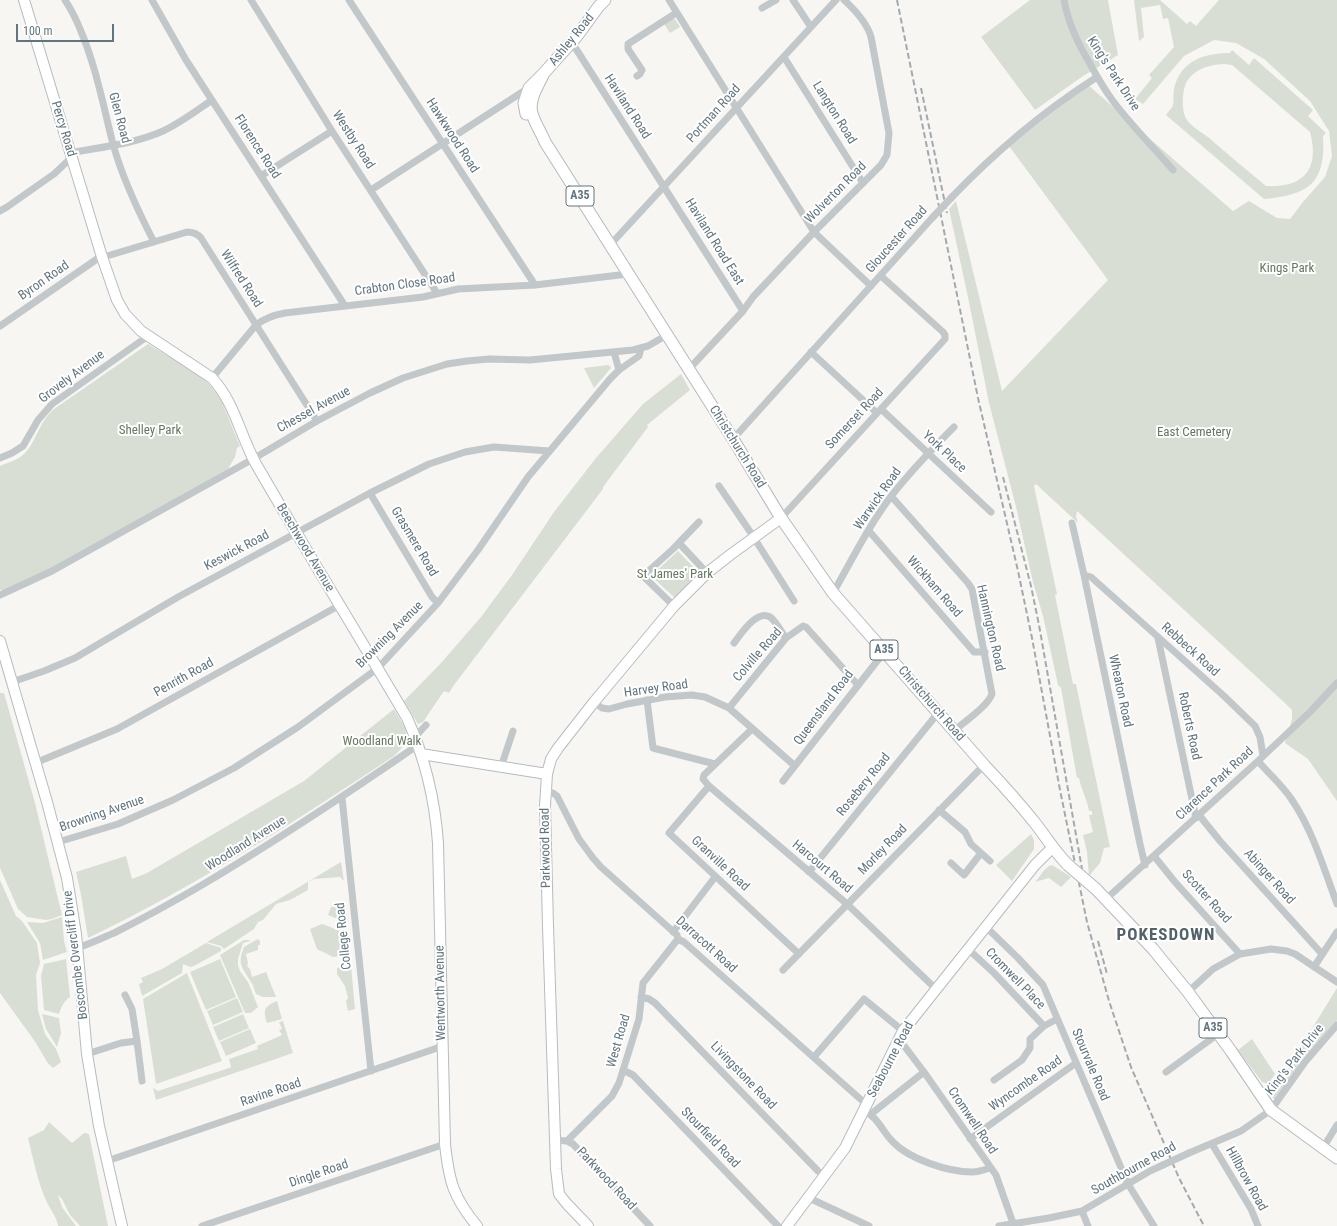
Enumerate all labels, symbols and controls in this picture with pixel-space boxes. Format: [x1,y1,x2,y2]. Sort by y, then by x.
street label: Ashley Road [546,11,598,69]
scale bar [18,16,116,42]
text: 100 m [23,24,53,38]
street label: King's Park Drive [1083,34,1143,114]
street label: Haviland Road [600,72,654,142]
street label: Langton Road [809,79,859,147]
street label: Portman Road [684,82,744,146]
street label: Glen Road [105,91,133,145]
street label: Hawkwood Road [422,96,482,176]
street label: Percy Road [47,99,79,159]
street label: Westby Road [328,108,378,172]
street label: Florence Road [231,112,283,182]
street label: Wolverton Road [802,159,870,227]
road number: A35 [566,186,594,206]
street label: Haviland Road East [681,196,747,288]
street label: Gloucester Road [863,203,931,277]
street label: Wilfred Road [217,247,265,311]
street label: Byron Road [16,258,72,304]
park label: Kings Park [1260,261,1314,277]
street label: Crabton Close Road [354,270,456,300]
street label: Grovely Avenue [36,347,108,407]
street label: Chessel Avenue [275,384,353,436]
street label: Somerset Road [823,385,887,453]
street label: Christchurch Road [705,403,769,491]
park label: Shelley Park [119,423,181,439]
park label: East Cemetery [1157,425,1231,441]
street label: York Place [919,428,969,476]
street label: Warwick Road [851,465,905,533]
street label: Beechwood Avenue [273,501,337,595]
street label: Grasmere Road [387,504,441,580]
street label: Keswick Road [202,527,272,575]
street label: Wickham Road [903,553,965,621]
park label: St James' Park [637,567,713,583]
street label: Hannington Road [972,583,1008,673]
street label: Browning Avenue [353,598,427,672]
street label: Rebbeck Road [1158,620,1222,680]
street label: Colville Road [730,625,786,685]
road number: A35 [870,640,898,660]
street label: Wheaton Road [1105,653,1135,729]
street label: Penrith Road [152,655,216,701]
street label: Christchurch Road [894,663,968,745]
street label: Queensland Road [791,668,857,748]
street label: Harvey Road [623,677,689,701]
street label: Roberts Road [1174,691,1204,761]
park label: Woodland Walk [343,734,421,750]
street label: Clarence Park Road [1173,744,1257,824]
street label: Rosebery Road [834,750,894,820]
street label: Browning Avenue [58,792,146,836]
street label: Parkwood Road [538,808,554,888]
street label: Woodland Avenue [203,813,289,875]
street label: Morley Road [855,822,911,878]
street label: Granville Road [688,833,752,895]
street label: Harcourt Road [789,837,855,897]
street label: Abinger Road [1240,846,1298,908]
street label: Scotter Road [1178,867,1234,927]
street label: Boscombe Overcliff Drive [60,890,92,1020]
street label: College Road [333,902,355,970]
street label: Darracott Road [672,913,740,977]
district label: POKESDOWN [1117,926,1215,946]
street label: Wentworth Avenue [432,945,450,1041]
street label: Cromwell Place [982,945,1048,1013]
street label: West Road [604,1013,634,1069]
road number: A35 [1199,1018,1227,1038]
street label: Seabourne Road [864,1019,918,1101]
street label: King's Park Drive [1263,1021,1327,1099]
street label: Stourvale Road [1068,1026,1112,1104]
street label: Livingstone Road [707,1039,779,1113]
street label: Wyncombe Road [986,1053,1066,1115]
street label: Ravine Road [239,1075,303,1111]
street label: Cromwell Road [944,1085,1000,1157]
street label: Stourfield Road [677,1104,743,1172]
street label: Southbourne Road [1089,1139,1179,1199]
street label: Parkwood Road [573,1144,639,1214]
street label: Hillbrow Road [1222,1144,1270,1214]
street label: Dingle Road [287,1157,351,1191]

